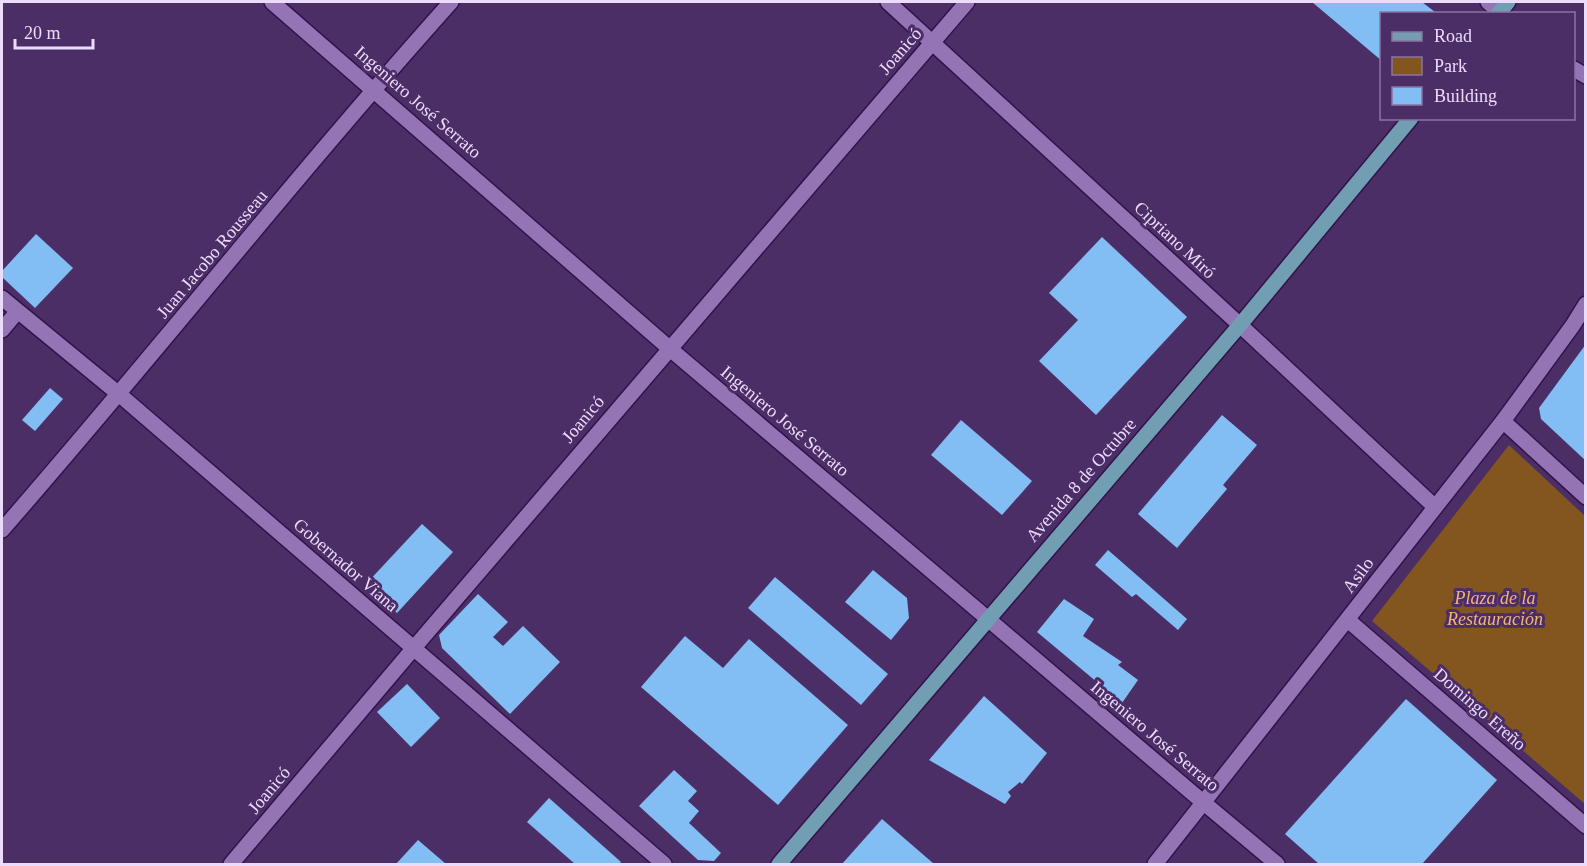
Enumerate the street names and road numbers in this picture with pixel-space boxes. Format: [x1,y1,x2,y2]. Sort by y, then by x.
street label: Joanicó [874,24,926,78]
street label: Ingeniero José Serrato [351,42,485,162]
street label: Juan Jacobo Rousseau [153,186,271,322]
street label: Cipriano Miró [1130,197,1220,283]
street label: Ingeniero José Serrato [717,362,853,480]
street label: Joanicó [558,392,608,446]
street label: Avenida 8 de Octubre [1022,414,1140,546]
street label: Gobernador Viana [290,514,402,616]
street label: Asilo [1338,553,1378,597]
street label: Domingo Ereño [1430,664,1530,754]
street label: Ingeniero José Serrato [1087,677,1223,795]
street label: Joanicó [244,763,294,817]

